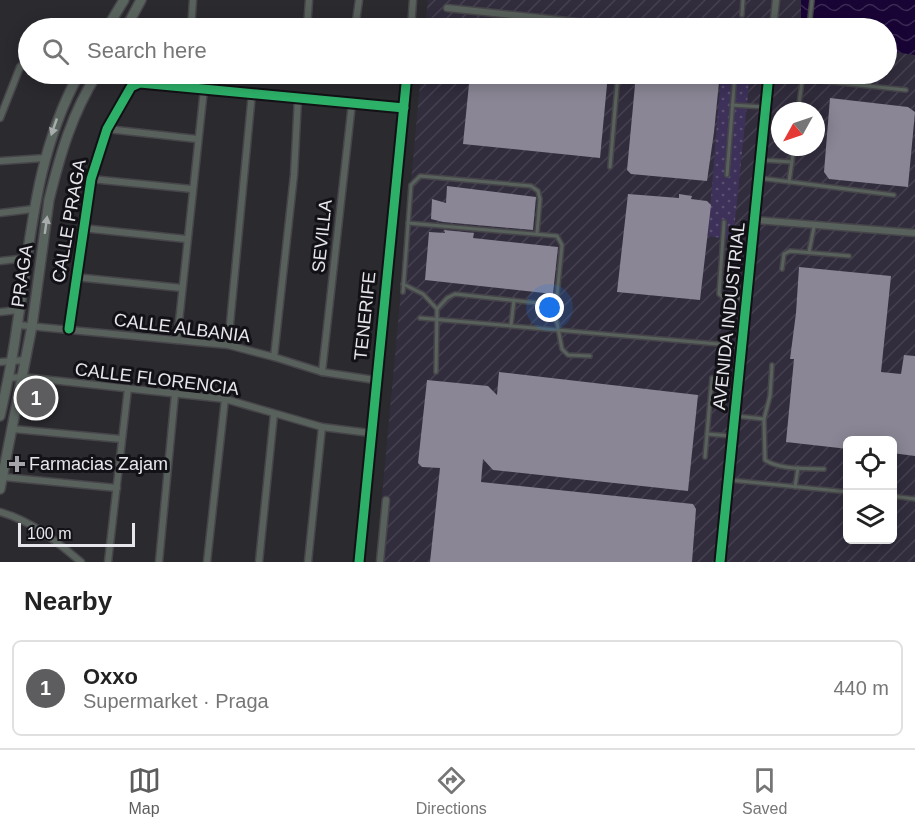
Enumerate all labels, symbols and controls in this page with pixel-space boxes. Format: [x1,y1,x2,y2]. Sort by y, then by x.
search box [18,18,897,84]
icon: search [39,35,72,68]
text: Search here [87,38,207,63]
north arrow [771,102,825,156]
one-way arrow [49,118,59,136]
street label: CALLE PRAGA [48,158,90,284]
street label: SEVILLA [308,199,336,273]
one-way arrow [41,215,51,234]
street label: AVENIDA INDUSTRIAL [709,221,749,411]
street label: PRAGA [8,243,36,309]
street label: TENERIFE [350,271,380,361]
your location [535,293,564,322]
street label: CALLE ALBANIA [113,310,251,346]
street label: CALLE FLORENCIA [74,359,240,399]
pin: 1 [16,376,56,420]
map controls [843,436,897,544]
button: locate [843,436,897,490]
place label: Farmacias Zajam [29,454,168,474]
marker: Farmacias Zajam [10,457,24,471]
button: layers [843,490,897,544]
scale bar [18,520,135,548]
text: 100 m [27,525,71,542]
text: Nearby [24,586,112,616]
text: Oxxo [83,664,138,689]
text: 1 [40,677,51,699]
text: 440 m [833,677,889,699]
text: Supermarket · Praga [83,690,269,712]
tab: Map [128,764,161,818]
tab: Directions [416,764,487,818]
tab: Saved [742,764,787,818]

